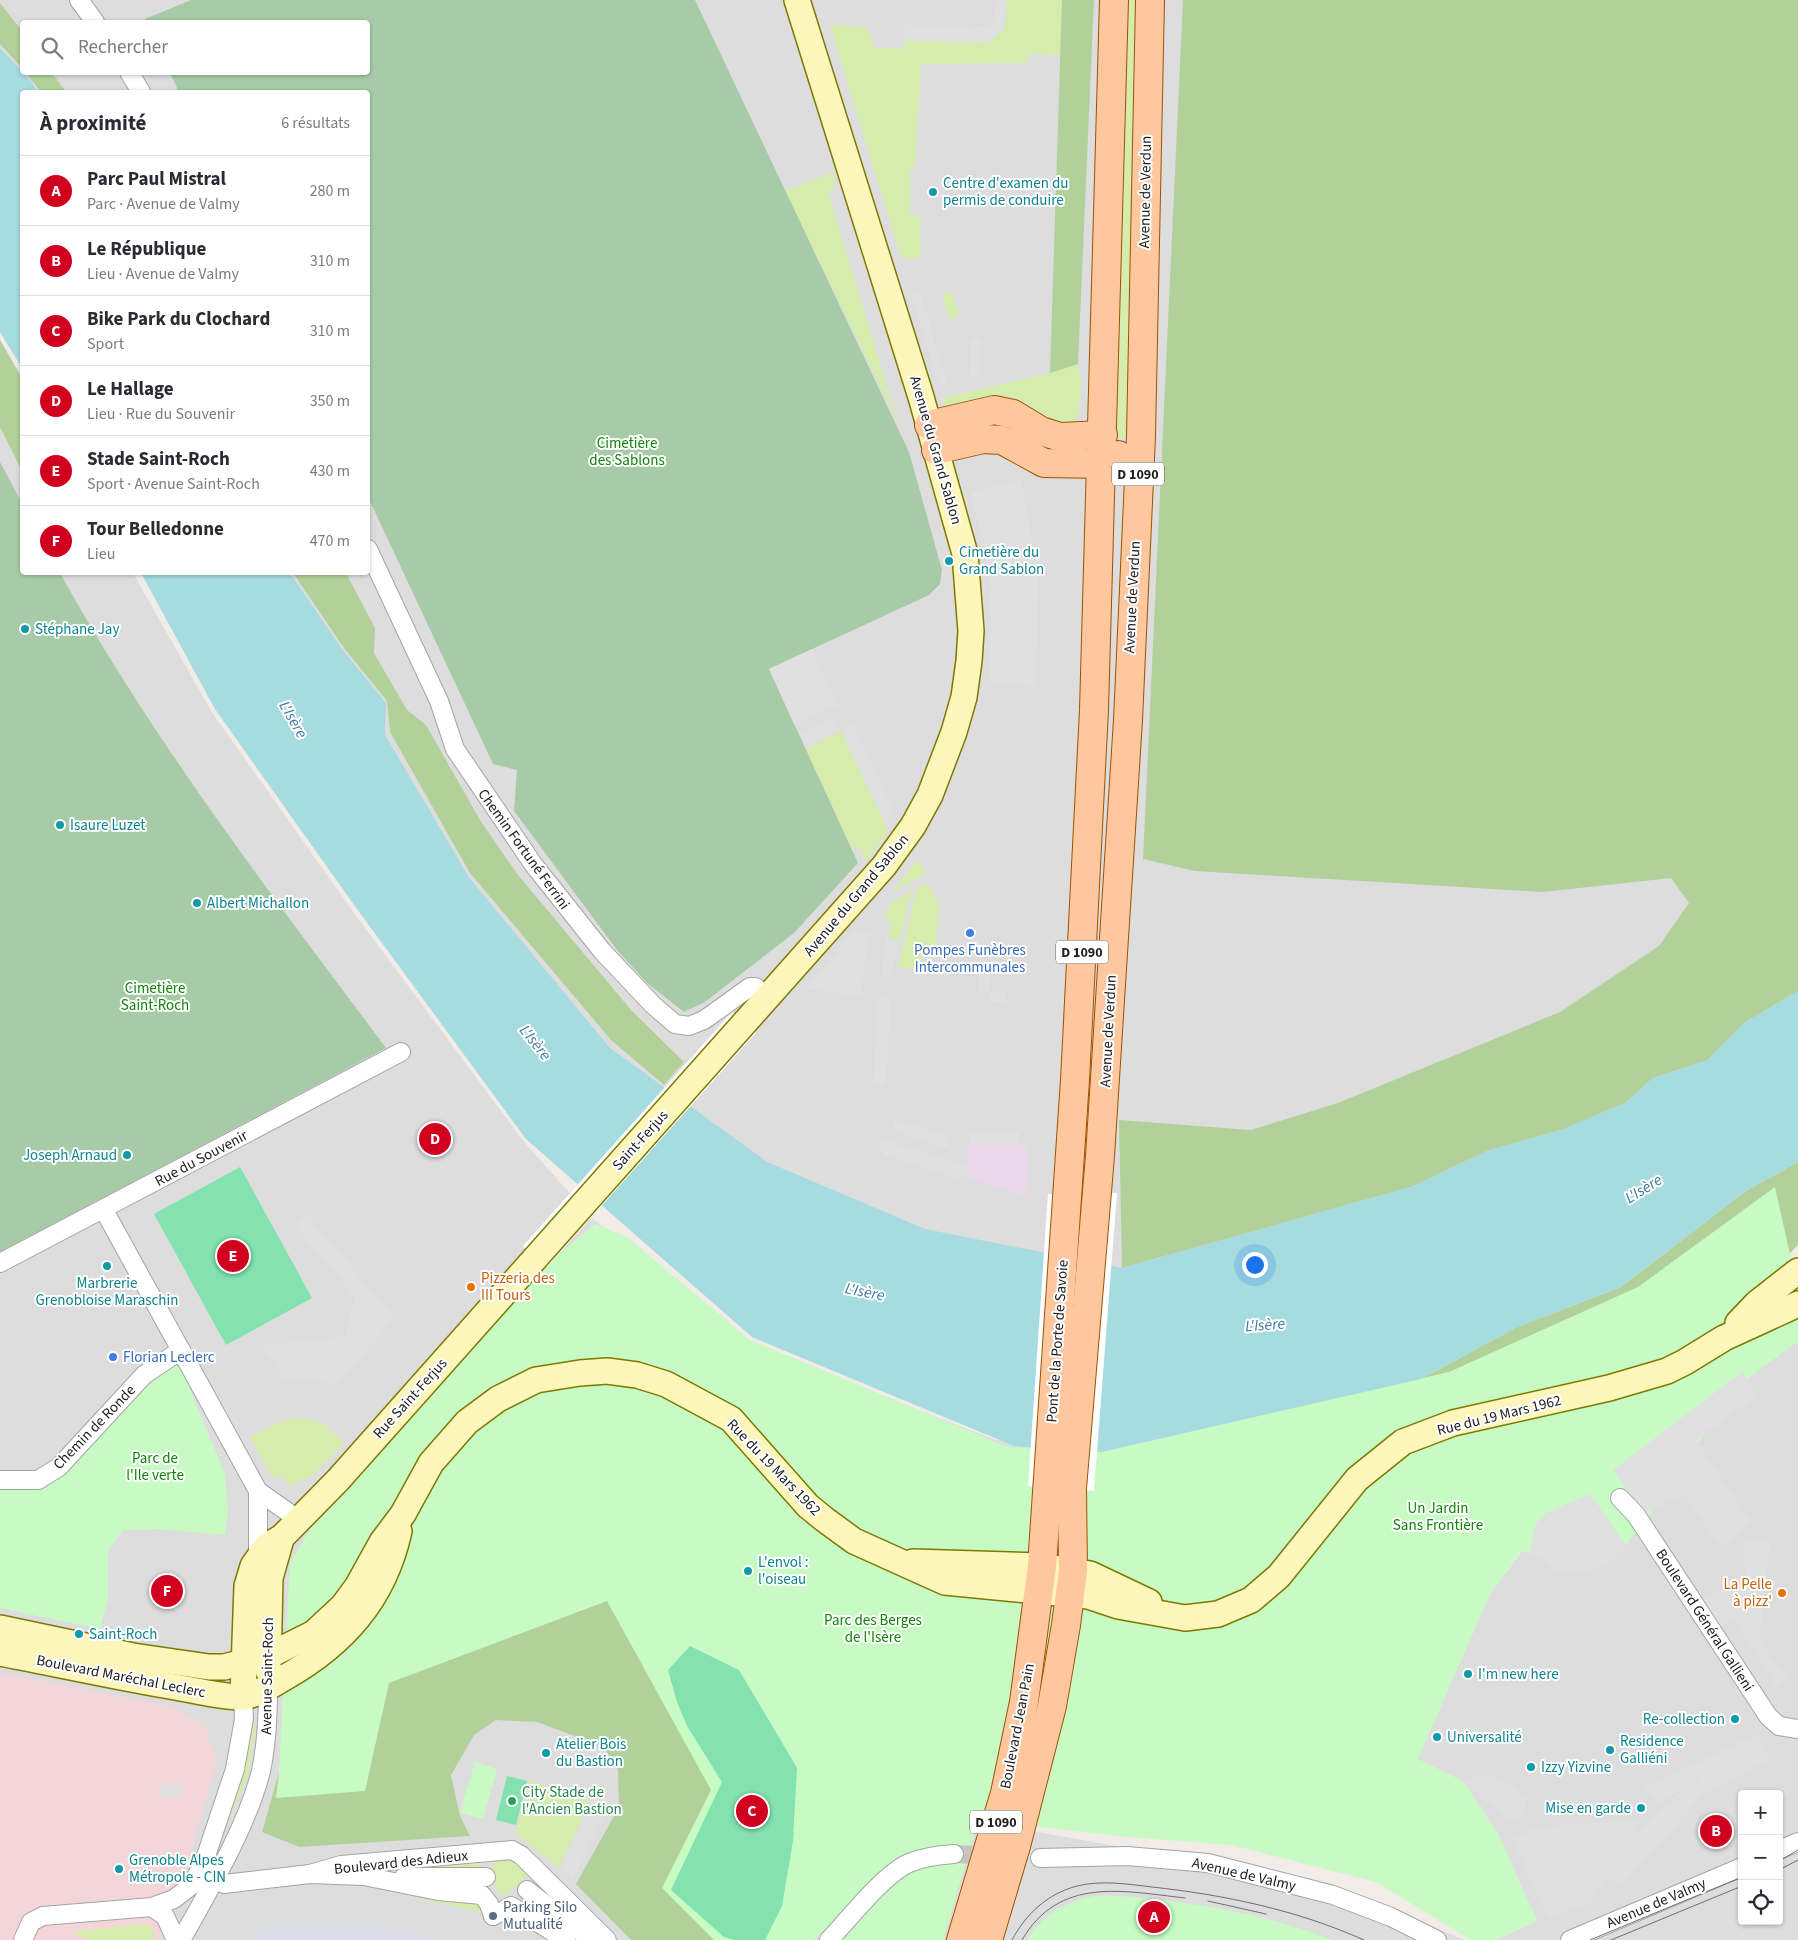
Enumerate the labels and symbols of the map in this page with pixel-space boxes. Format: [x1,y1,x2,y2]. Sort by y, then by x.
street label: Avenue de Verdun [1134,135,1157,249]
place label: Centre d'examen du permis de conduire [943,173,1068,211]
marker: Centre d'examen du permis de conduire [927,186,939,198]
street label: Avenue du Grand Sablon [904,373,967,527]
park label: Cimetière des Sablons [589,433,665,471]
road number: D 1090 [1112,462,1164,486]
street label: Avenue de Verdun [1119,540,1146,654]
place label: Cimetière du Grand Sablon [959,542,1044,580]
marker: Cimetière du Grand Sablon [943,555,955,567]
place label: Stéphane Jay [35,619,119,640]
marker: Stéphane Jay [19,623,31,635]
water label: L'Isère [274,697,313,743]
street label: Chemin Fortuné Ferrini [473,785,575,914]
place label: Isaure Luzet [70,815,145,836]
marker: Isaure Luzet [54,819,66,831]
street label: Avenue du Grand Sablon [799,830,914,961]
place label: Albert Michallon [207,893,309,914]
marker: Albert Michallon [191,897,203,909]
marker: Pompes Funèbres Intercommunales [964,927,976,939]
place label: Pompes Funèbres Intercommunales [914,940,1026,978]
road number: D 1090 [1056,940,1108,964]
street label: Avenue de Verdun [1095,974,1122,1088]
park label: Cimetière Saint-Roch [121,978,189,1016]
water label: L'Isère [514,1020,557,1065]
street label: Saint-Ferjus [608,1106,673,1175]
pin: D [419,1120,451,1158]
street label: Rue du Souvenir [151,1125,252,1192]
place label: Joseph Arnaud [23,1145,117,1166]
marker: Joseph Arnaud [121,1149,133,1161]
water label: L'Isère [1621,1169,1667,1209]
pin: E [217,1237,249,1275]
your location [1242,1252,1268,1278]
street label: Pont de la Porte de Savoie [1041,1259,1074,1423]
marker: Marbrerie Grenobloise Maraschin [101,1260,113,1272]
place label: Pizzeria des III Tours [481,1268,555,1306]
place label: Marbrerie Grenobloise Maraschin [36,1273,178,1311]
water label: L'Isère [843,1277,887,1307]
marker: Pizzeria des III Tours [465,1281,477,1293]
water label: L'Isère [1244,1313,1286,1337]
place label: Florian Leclerc [123,1347,215,1368]
marker: Florian Leclerc [107,1351,119,1363]
street label: Rue Saint-Ferjus [368,1353,452,1443]
street label: Chemin de Ronde [48,1380,140,1474]
street label: Rue du 19 Mars 1962 [1435,1390,1563,1441]
street label: Rue du 19 Mars 1962 [722,1414,825,1520]
park label: Parc de l'Ile verte [126,1448,184,1486]
park label: Un Jardin Sans Frontière [1393,1498,1483,1536]
street label: Boulevard Général Gallieni [1651,1545,1759,1696]
place label: L'envol : l'oiseau [758,1552,809,1590]
marker: L'envol : l'oiseau [742,1565,754,1577]
pin: F [151,1572,183,1610]
place label: La Pelle à pizz' [1723,1574,1772,1612]
marker: La Pelle à pizz' [1776,1587,1788,1599]
park label: Parc des Berges de l'Isère [824,1610,922,1648]
street label: Avenue Saint-Roch [256,1617,279,1735]
place label: Saint-Roch [89,1624,157,1645]
marker: Saint-Roch [73,1628,85,1640]
street label: Boulevard Maréchal Leclerc [34,1650,207,1703]
street label: Boulevard Jean Pain [995,1661,1040,1791]
place label: I'm new here [1478,1664,1559,1685]
marker: I'm new here [1462,1668,1474,1680]
place label: Re-collection [1643,1709,1725,1730]
marker: Re-collection [1729,1713,1741,1725]
place label: Universalité [1447,1727,1522,1748]
marker: Universalité [1431,1731,1443,1743]
place label: Residence Galliéni [1620,1731,1684,1769]
place label: Atelier Bois du Bastion [556,1734,626,1772]
marker: Residence Galliéni [1604,1744,1616,1756]
marker: Atelier Bois du Bastion [540,1747,552,1759]
place label: Izzy Yizvine [1541,1757,1611,1778]
marker: Izzy Yizvine [1525,1761,1537,1773]
place label: City Stade de l'Ancien Bastion [522,1782,622,1820]
pin: C [736,1792,768,1830]
marker: City Stade de l'Ancien Bastion [506,1795,518,1807]
place label: Mise en garde [1545,1798,1631,1819]
marker: Mise en garde [1635,1802,1647,1814]
road number: D 1090 [970,1810,1022,1834]
pin: B [1700,1812,1732,1850]
street label: Boulevard des Adieux [333,1845,469,1880]
place label: Grenoble Alpes Métropole - CIN [129,1850,226,1888]
street label: Avenue de Valmy [1190,1852,1298,1897]
marker: Grenoble Alpes Métropole - CIN [113,1863,125,1875]
street label: Avenue de Valmy [1603,1873,1709,1934]
place label: Parking Silo Mutualité [503,1897,577,1935]
pin: A [1138,1898,1170,1936]
marker: Parking Silo Mutualité [487,1910,499,1922]

